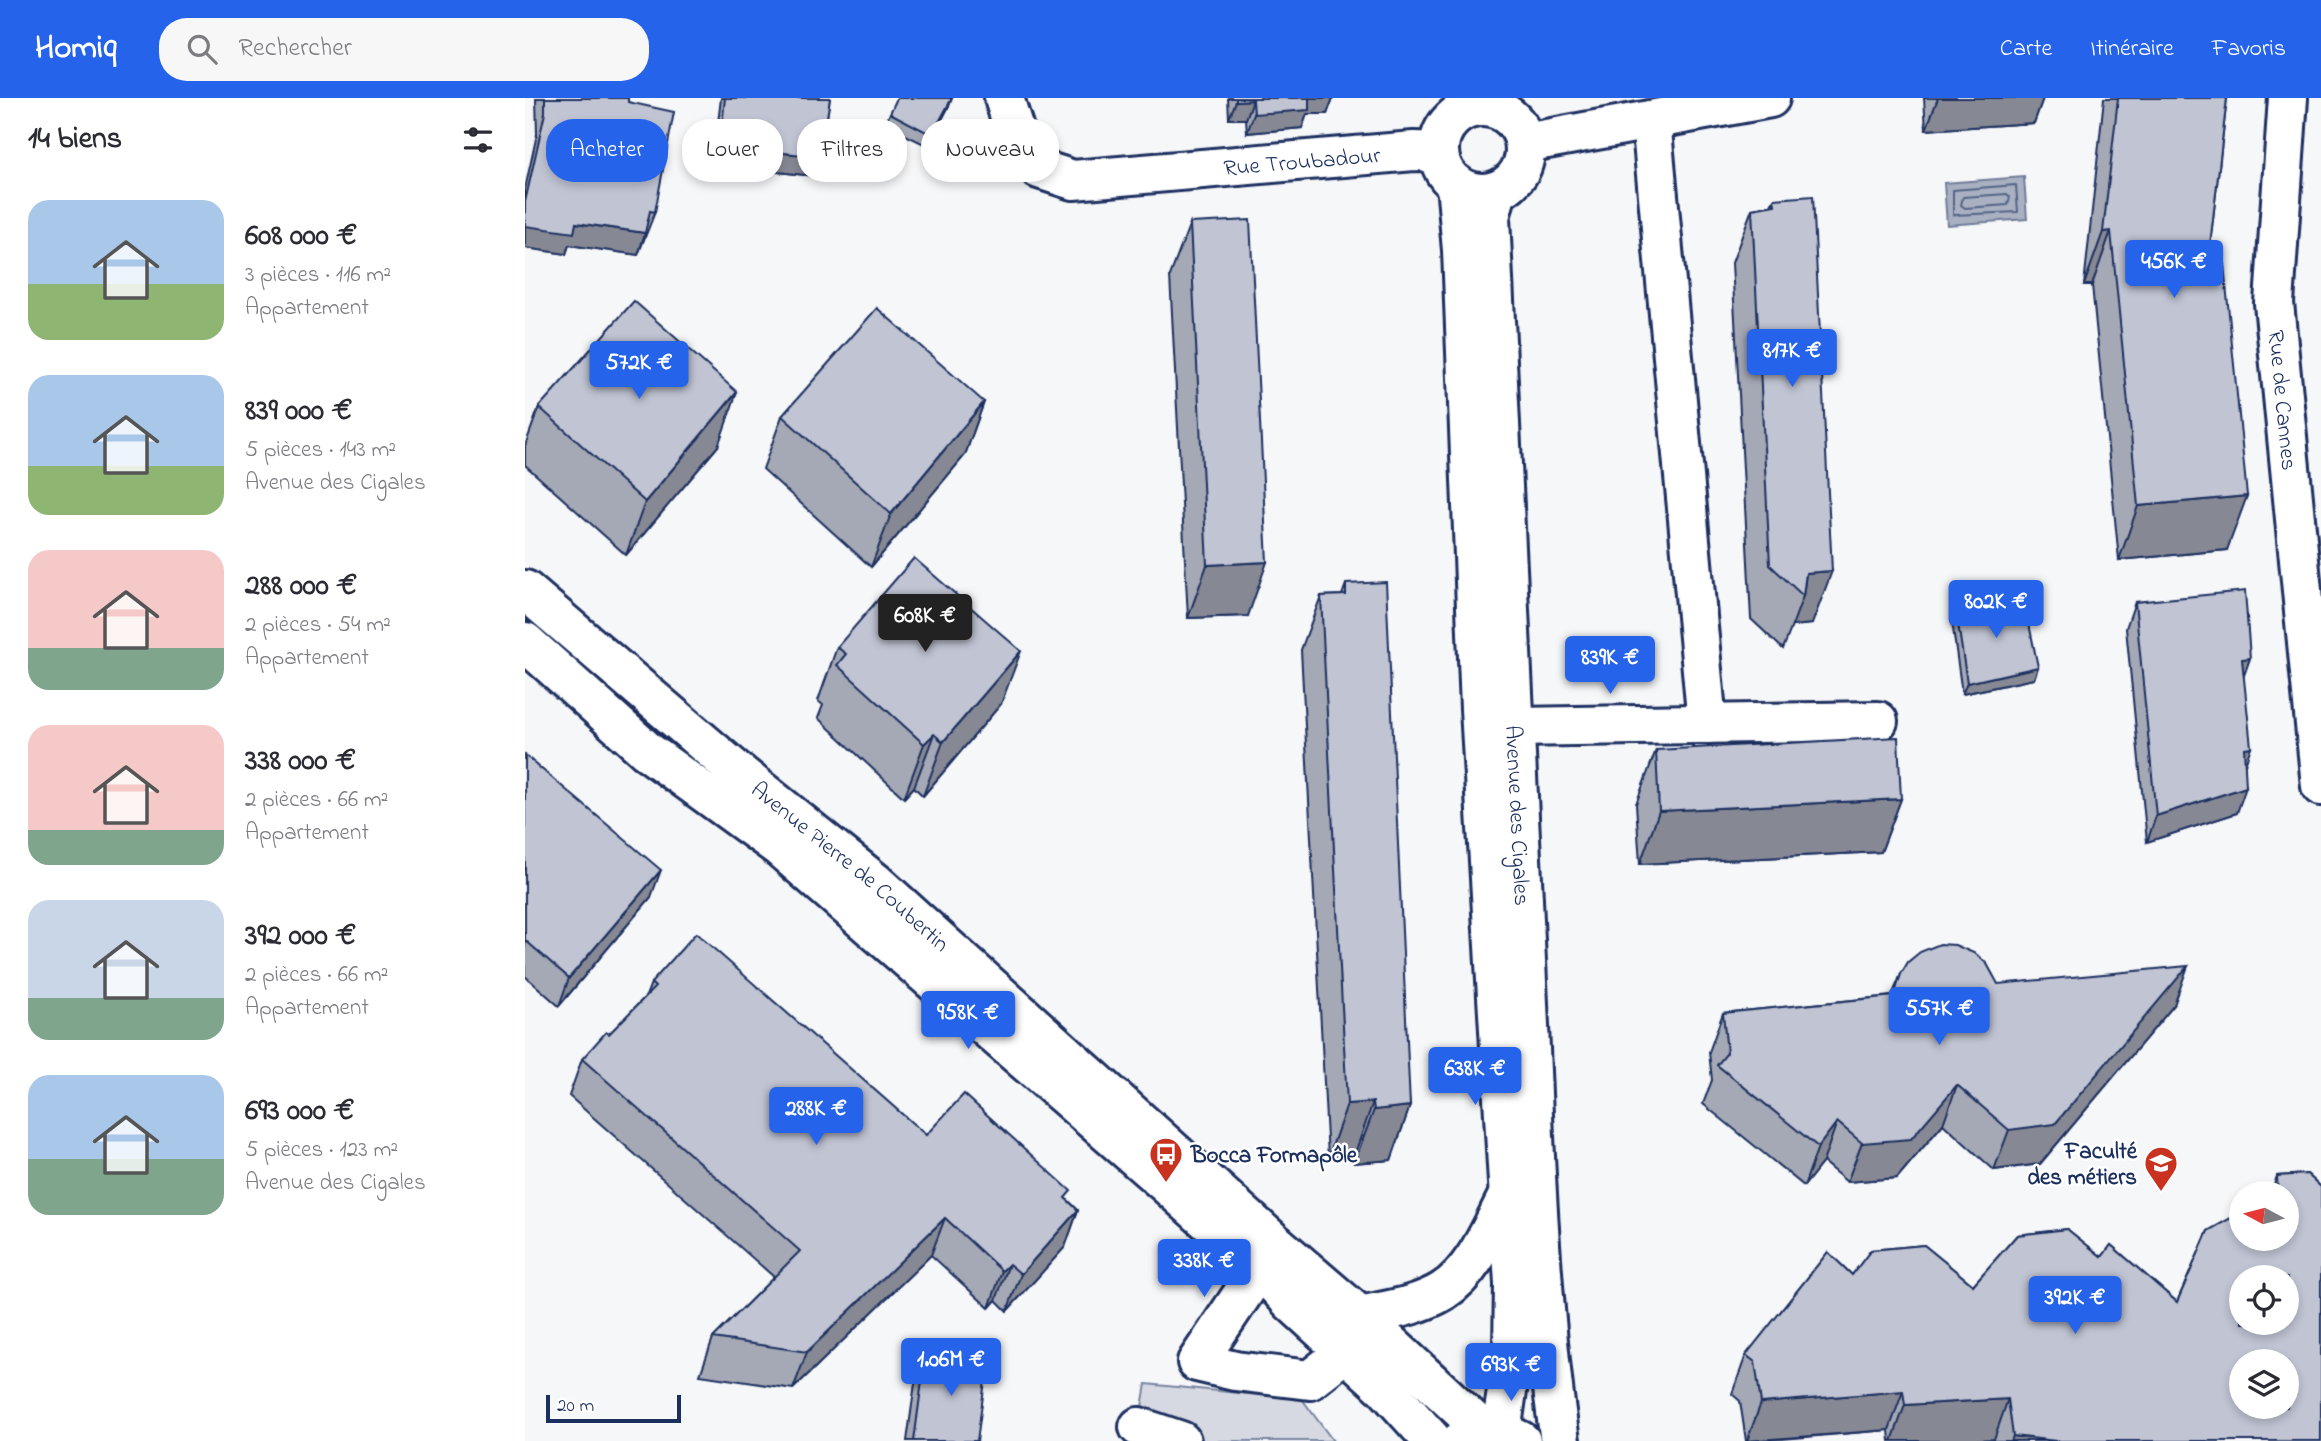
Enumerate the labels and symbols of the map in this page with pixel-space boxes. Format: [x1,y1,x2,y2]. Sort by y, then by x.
street label: Rue Troubadour [1222,140,1383,186]
pin: 456K € [2117,240,2231,300]
street label: Rue de Cannes [2258,329,2304,472]
pin: 817K € [1735,330,1849,389]
pin: 572K € [582,342,696,401]
pin: 802K € [1939,580,2053,640]
pin: 608K € [868,594,982,654]
pin: 839K € [1553,636,1667,696]
street label: Avenue des Cigales [1495,724,1537,907]
street label: Avenue Pierre de Coubertin [743,775,956,961]
pin: 557K € [1882,988,1996,1047]
pin: 958K € [911,992,1025,1051]
pin: 638K € [1418,1048,1532,1107]
pin: 288K € [759,1088,873,1147]
bus stop icon: Bocca Formapôle [1147,1135,1185,1184]
place label: Faculté des métiers [2027,1136,2138,1195]
place label: Bocca Formapôle [1190,1140,1358,1173]
school or university icon: Faculté des métiers [2142,1144,2180,1193]
north arrow [2229,1181,2299,1251]
pin: 338K € [1147,1240,1261,1299]
pin: 392K € [2018,1276,2132,1336]
pin: 1.06M € [886,1338,1016,1398]
pin: 693K € [1454,1344,1568,1403]
scale bar [546,1392,681,1424]

